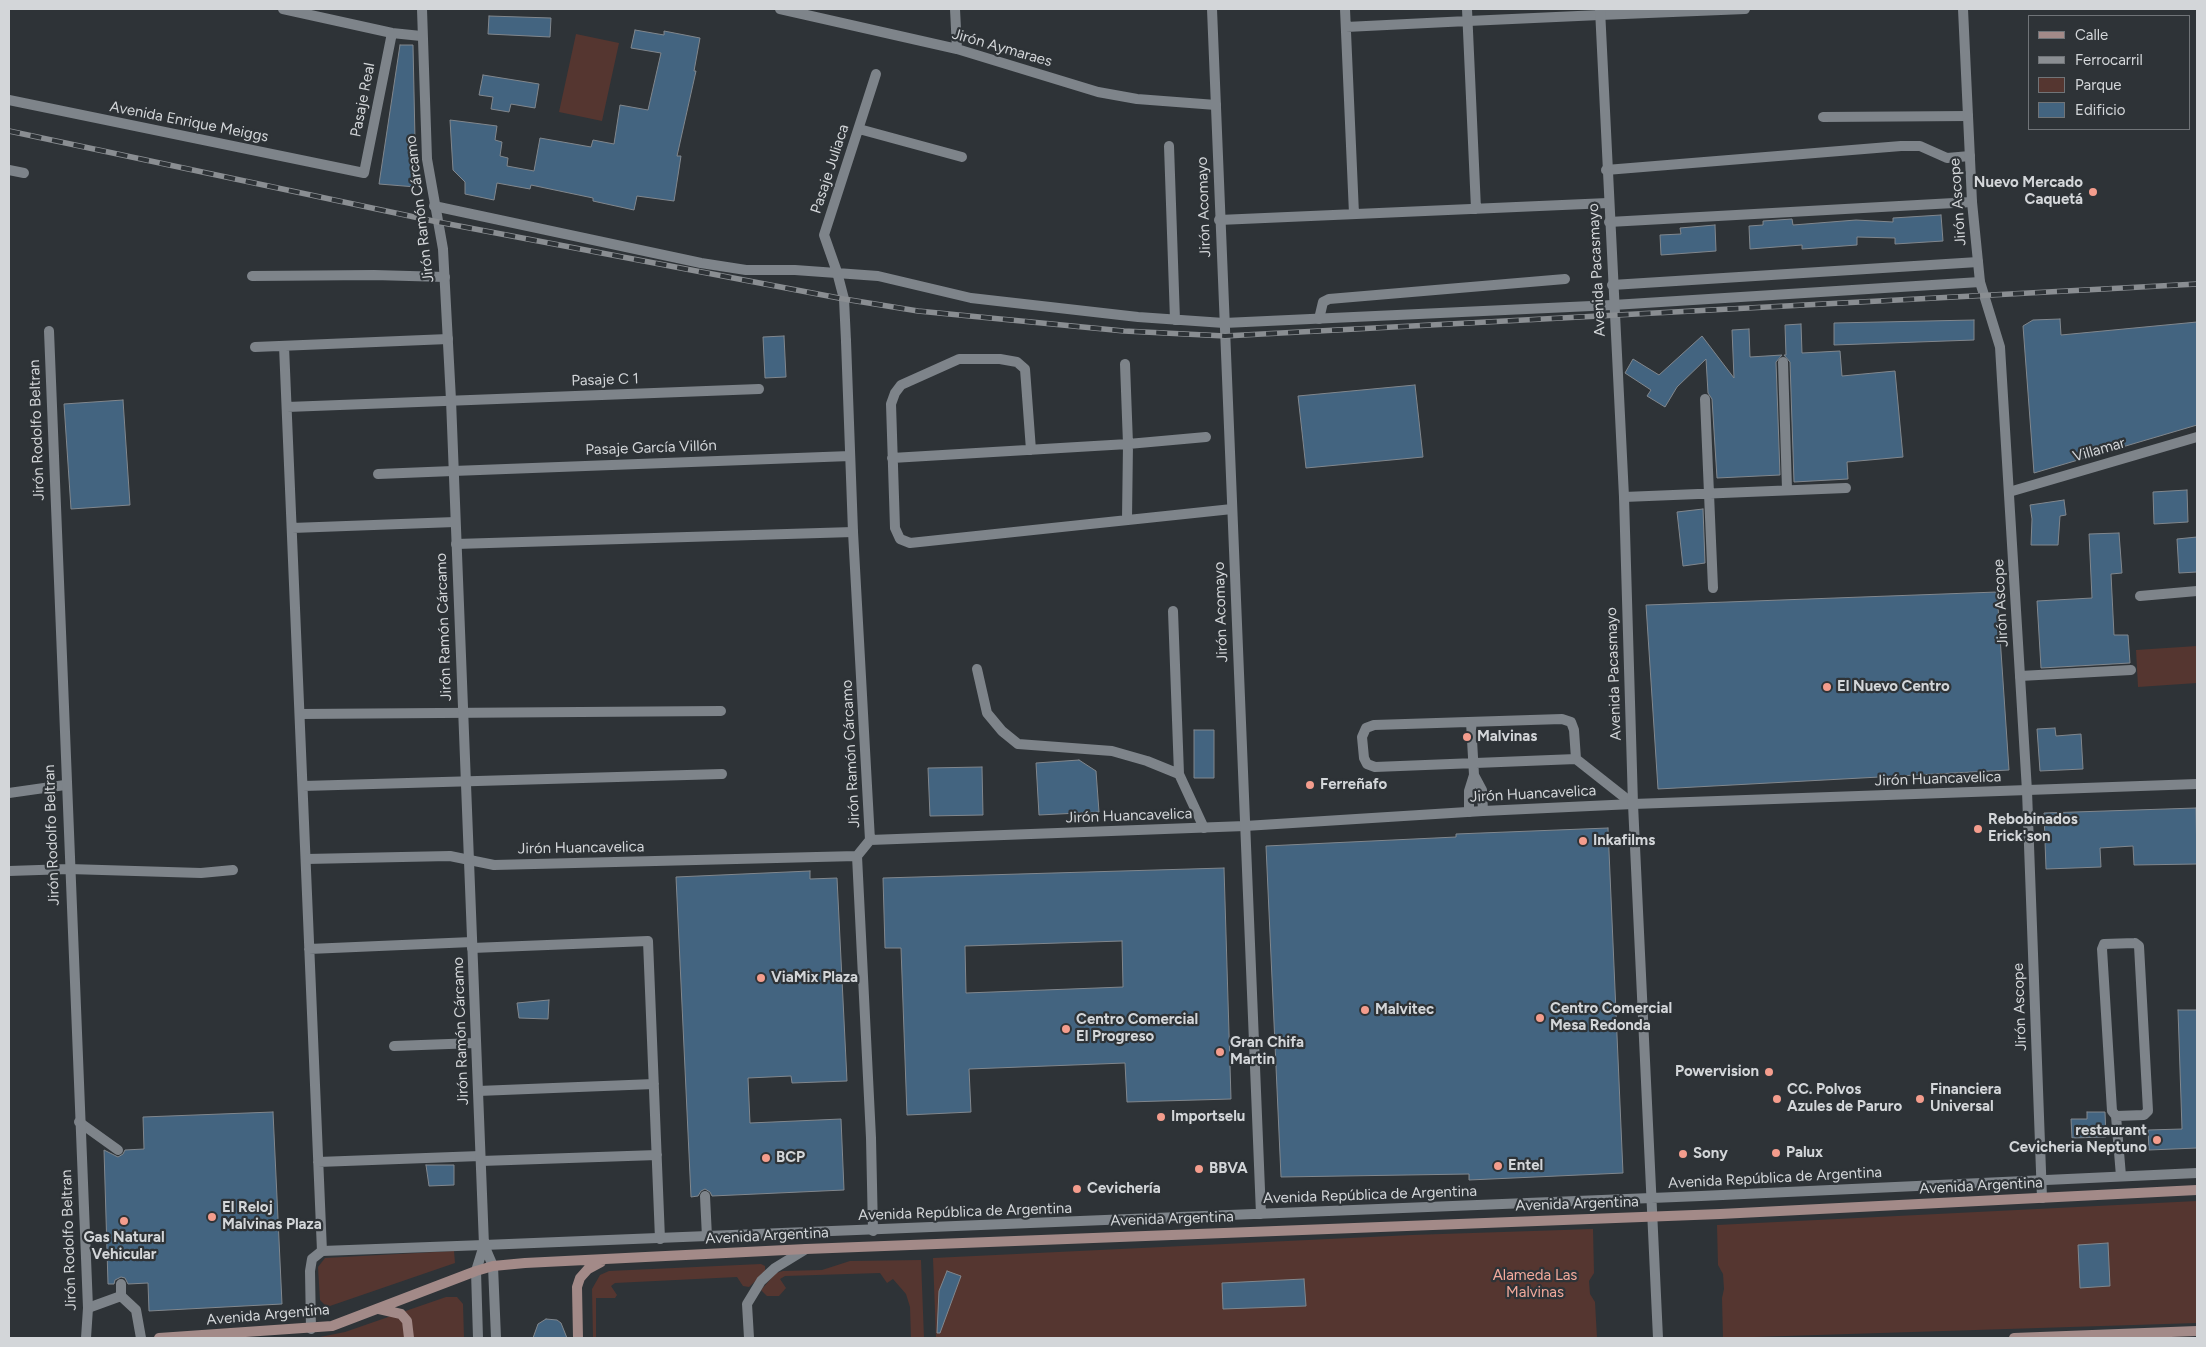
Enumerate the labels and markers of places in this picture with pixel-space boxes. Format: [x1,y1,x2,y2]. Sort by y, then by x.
place label: Nuevo Mercado Caquetá [1974,174,2083,209]
marker: Nuevo Mercado Caquetá [2087,186,2099,198]
place label: El Nuevo Centro [1837,678,1950,696]
marker: El Nuevo Centro [1821,681,1833,693]
place label: Malvinas [1477,728,1537,746]
marker: Malvinas [1461,731,1473,743]
place label: Ferreñafo [1320,776,1387,794]
marker: Ferreñafo [1304,779,1316,791]
place label: Rebobinados Erick'son [1988,811,2078,846]
marker: Rebobinados Erick'son [1972,823,1984,835]
place label: Inkafilms [1593,832,1655,850]
marker: Inkafilms [1577,835,1589,847]
place label: ViaMix Plaza [771,969,858,987]
marker: ViaMix Plaza [755,972,767,984]
place label: Centro Comercial Mesa Redonda [1550,1000,1672,1035]
place label: Malvitec [1375,1001,1434,1019]
marker: Malvitec [1359,1004,1371,1016]
place label: Centro Comercial El Progreso [1076,1011,1198,1046]
marker: Centro Comercial Mesa Redonda [1534,1012,1546,1024]
marker: Centro Comercial El Progreso [1060,1023,1072,1035]
place label: Gran Chifa Martin [1230,1034,1304,1069]
marker: Gran Chifa Martin [1214,1046,1226,1058]
place label: Powervision [1675,1063,1759,1081]
marker: Powervision [1763,1066,1775,1078]
place label: CC. Polvos Azules de Paruro [1787,1081,1902,1116]
place label: Financiera Universal [1930,1081,2001,1116]
marker: CC. Polvos Azules de Paruro [1771,1093,1783,1105]
marker: Financiera Universal [1914,1093,1926,1105]
place label: Importselu [1171,1108,1245,1126]
marker: Importselu [1155,1111,1167,1123]
place label: restaurant Cevicheria Neptuno [2009,1122,2147,1157]
marker: restaurant Cevicheria Neptuno [2151,1134,2163,1146]
place label: Palux [1786,1144,1823,1162]
place label: Sony [1693,1145,1728,1163]
marker: Palux [1770,1147,1782,1159]
marker: Sony [1677,1148,1689,1160]
place label: BCP [776,1149,805,1167]
marker: BCP [760,1152,772,1164]
place label: Entel [1508,1157,1543,1175]
place label: BBVA [1209,1160,1248,1178]
marker: Entel [1492,1160,1504,1172]
marker: BBVA [1193,1163,1205,1175]
place label: Cevichería [1087,1180,1161,1198]
marker: Cevichería [1071,1183,1083,1195]
place label: El Reloj Malvinas Plaza [222,1199,322,1234]
marker: El Reloj Malvinas Plaza [206,1211,218,1223]
marker: Gas Natural Vehicular [118,1215,130,1227]
place label: Gas Natural Vehicular [83,1229,165,1264]

